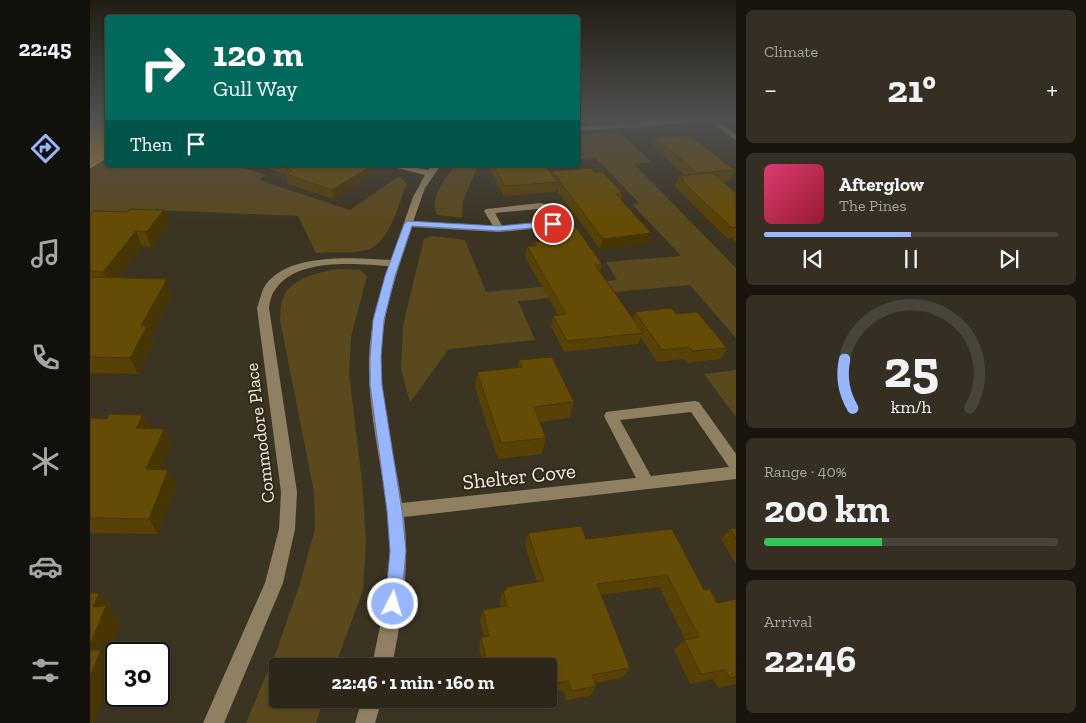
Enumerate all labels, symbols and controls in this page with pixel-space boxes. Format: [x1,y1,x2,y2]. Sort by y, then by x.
text: 120 m [213,33,303,75]
text: 22:45 [18,35,72,62]
icon: right [130,35,195,100]
text: Climate [764,42,818,61]
text: 21° [887,66,936,112]
text: − [764,73,777,106]
text: + [1046,73,1058,106]
text: Gull Way [213,75,298,102]
icon: arrive [182,130,210,158]
icon: directions [28,131,63,166]
text: Then [130,133,172,156]
text: Afterglow [839,173,924,196]
text: The Pines [839,196,906,215]
pin [532,203,574,245]
icon: arrive [539,210,567,238]
icon: music [28,236,63,271]
icon: previous [799,245,827,273]
icon: pause [897,245,925,273]
icon: next [995,245,1023,273]
text: 25 [883,338,939,400]
icon: phone [28,340,63,375]
street label: Commodore Place [240,362,280,504]
text: km/h [891,396,931,418]
icon: climate [28,444,63,479]
street label: Shelter Cove [461,458,577,494]
text: Range · 40% [764,462,847,481]
text: 200 km [764,486,890,532]
icon: car [28,549,63,584]
position arrow [366,577,418,629]
text: Arrival [764,612,812,631]
text: 22:46 [764,636,856,682]
speed limit sign: 30 [105,642,170,707]
icon: filters [28,653,63,688]
text: 22:46 · 1 min · 160 m [332,671,494,694]

